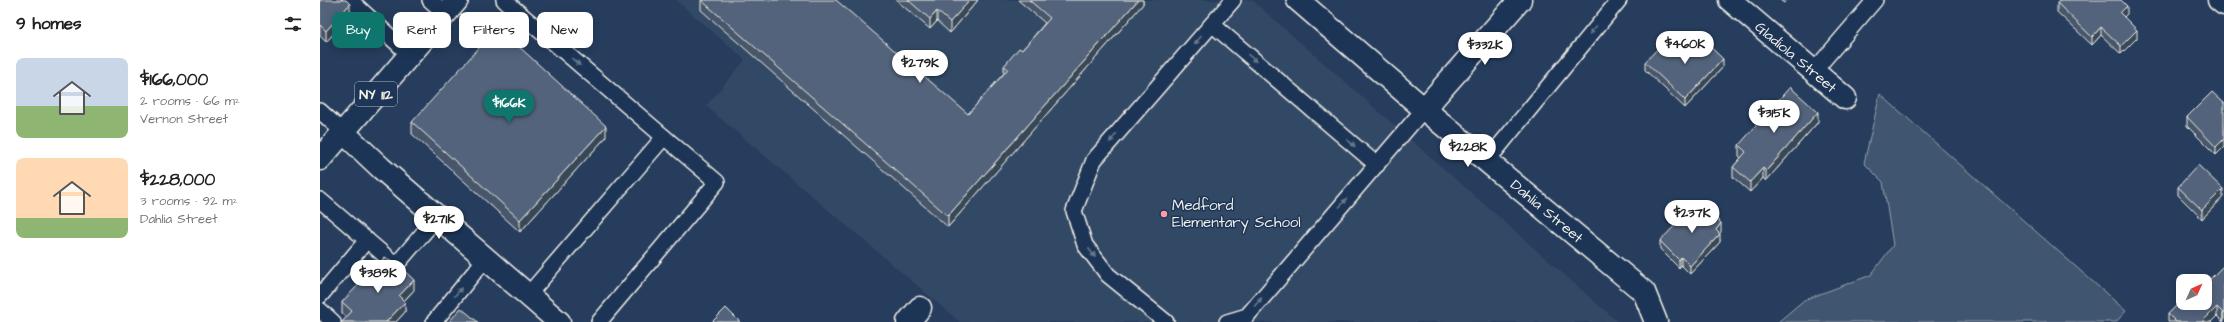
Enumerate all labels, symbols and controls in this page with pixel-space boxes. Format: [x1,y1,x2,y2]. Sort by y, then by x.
text: 9 homes [16,12,81,36]
chip: Buy [332,12,385,48]
chip: Rent [393,12,451,48]
chip: Filters [459,12,529,48]
chip: New [537,12,593,48]
icon: filters [282,13,304,35]
street label: Gladiola Street [1750,17,1841,98]
one-way arrow [1589,24,1598,35]
pin: $460K [1657,31,1713,65]
pin: $332K [1457,32,1513,66]
one-way arrow [1194,35,1203,45]
text: $460K [1665,35,1705,53]
text: $332K [1467,36,1503,54]
pin: $279K [892,50,948,84]
text: $279K [901,54,939,72]
one-way arrow [1247,54,1258,63]
one-way arrow [571,57,582,66]
text: $166,000 [140,68,208,92]
icon: home [48,74,96,122]
road number: NY 112 [355,82,397,106]
pin: $166K [481,90,537,124]
text: 2 rooms · 66 m² [140,92,240,110]
text: $166K [492,94,526,112]
pin: $315K [1746,100,1802,134]
text: $315K [1758,104,1790,122]
text: Vernon Street [140,110,228,128]
one-way arrow [1109,133,1118,144]
pin: $228K [1440,134,1496,168]
one-way arrow [1347,138,1356,147]
text: $228K [1449,138,1487,156]
text: $228,000 [140,168,215,192]
icon: home [48,174,96,222]
street label: Dahlia Street [1506,175,1588,248]
text: 3 rooms · 92 m² [140,192,238,210]
place label: Medford Elementary School [1172,195,1301,234]
one-way arrow [1339,198,1348,209]
pin: $237K [1664,200,1720,234]
text: $237K [1673,204,1711,222]
pin: $271K [411,206,467,240]
marker: Medford Elementary School [1159,209,1169,219]
text: Dahlia Street [140,210,217,228]
text: $271K [423,210,455,228]
one-way arrow [1088,248,1096,258]
pin: $389K [350,260,406,294]
text: $389K [359,264,397,282]
north arrow [2176,274,2212,310]
map controls [2176,274,2212,310]
one-way arrow [454,286,463,297]
one-way arrow [1254,297,1263,307]

